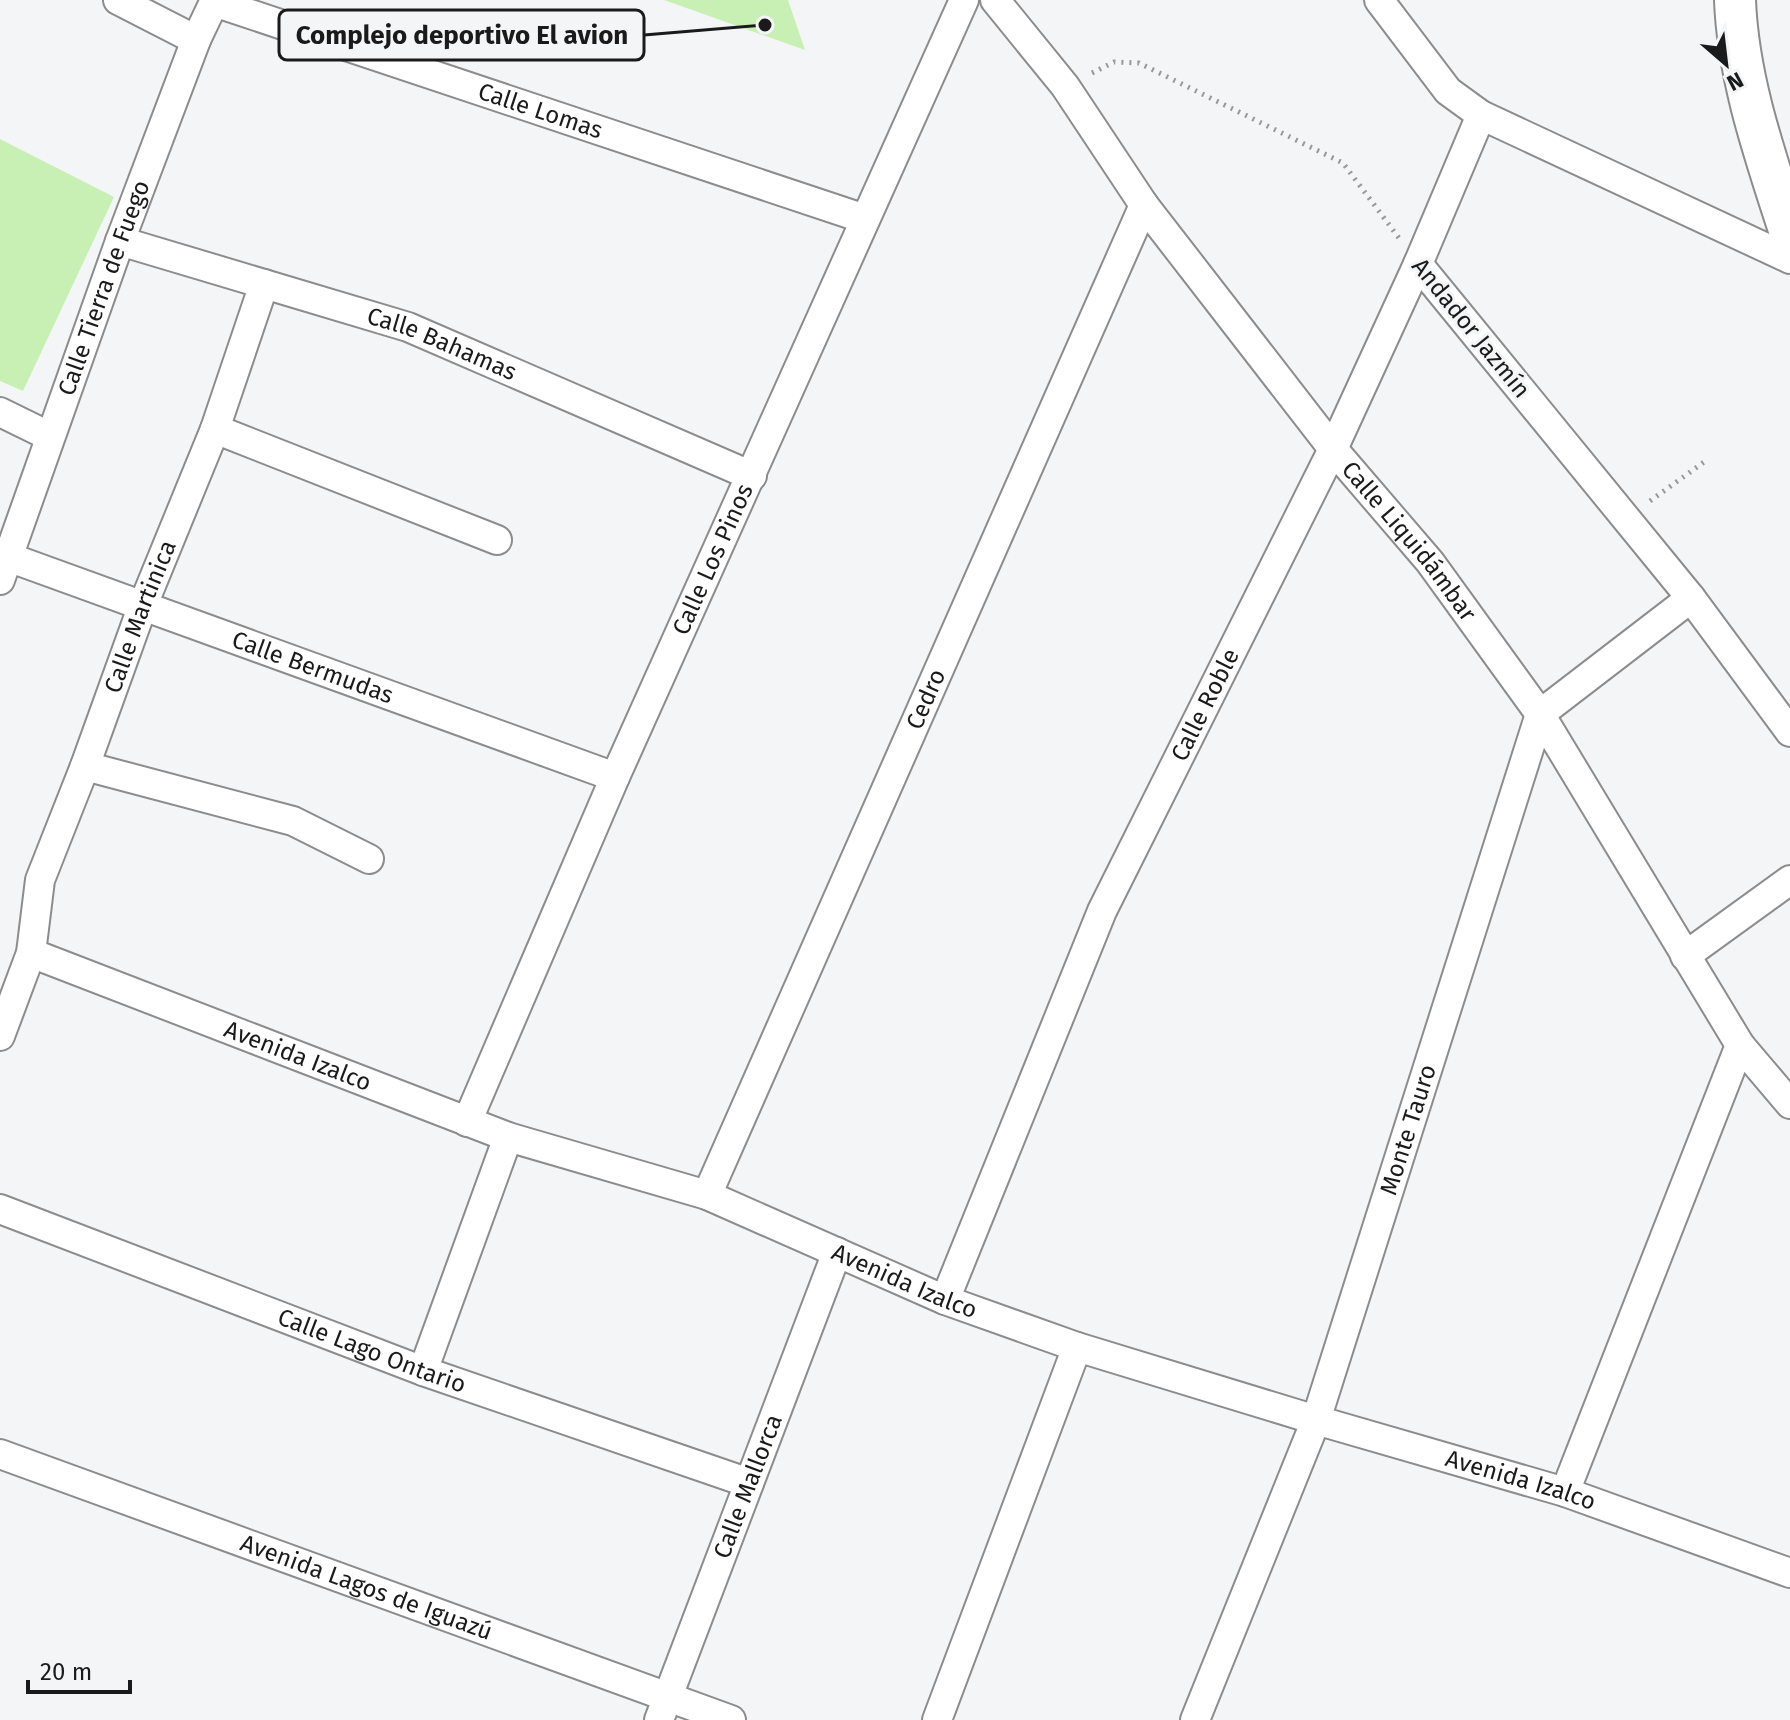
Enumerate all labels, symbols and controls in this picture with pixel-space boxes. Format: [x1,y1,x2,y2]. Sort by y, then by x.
callout: Complejo deportivo El avion [279,10,644,60]
text: Complejo deportivo El avion [296,20,628,51]
north arrow [1686,24,1766,104]
text: N [1722,66,1748,97]
street label: Calle Lomas [475,77,606,145]
street label: Calle Tierra de Fuego [52,176,156,399]
street label: Andador Jazmín [1406,253,1536,403]
street label: Calle Bahamas [364,302,521,386]
street label: Calle Liquidámbar [1336,456,1483,627]
street label: Calle Los Pinos [667,479,759,639]
street label: Calle Martinica [99,536,182,697]
street label: Calle Bermudas [228,625,397,709]
street label: Calle Roble [1165,644,1245,766]
street label: Cedro [900,665,951,734]
street label: Avenida Izalco [220,1015,375,1097]
street label: Monte Tauro [1374,1061,1442,1199]
street label: Avenida Izalco [827,1238,981,1324]
street label: Calle Lago Ontario [274,1303,470,1399]
street label: Calle Mallorca [708,1410,788,1562]
street label: Avenida Izalco [1442,1444,1600,1516]
street label: Avenida Lagos de Iguazú [237,1529,496,1646]
scale bar [28,1644,130,1694]
text: 20 m [40,1658,92,1686]

